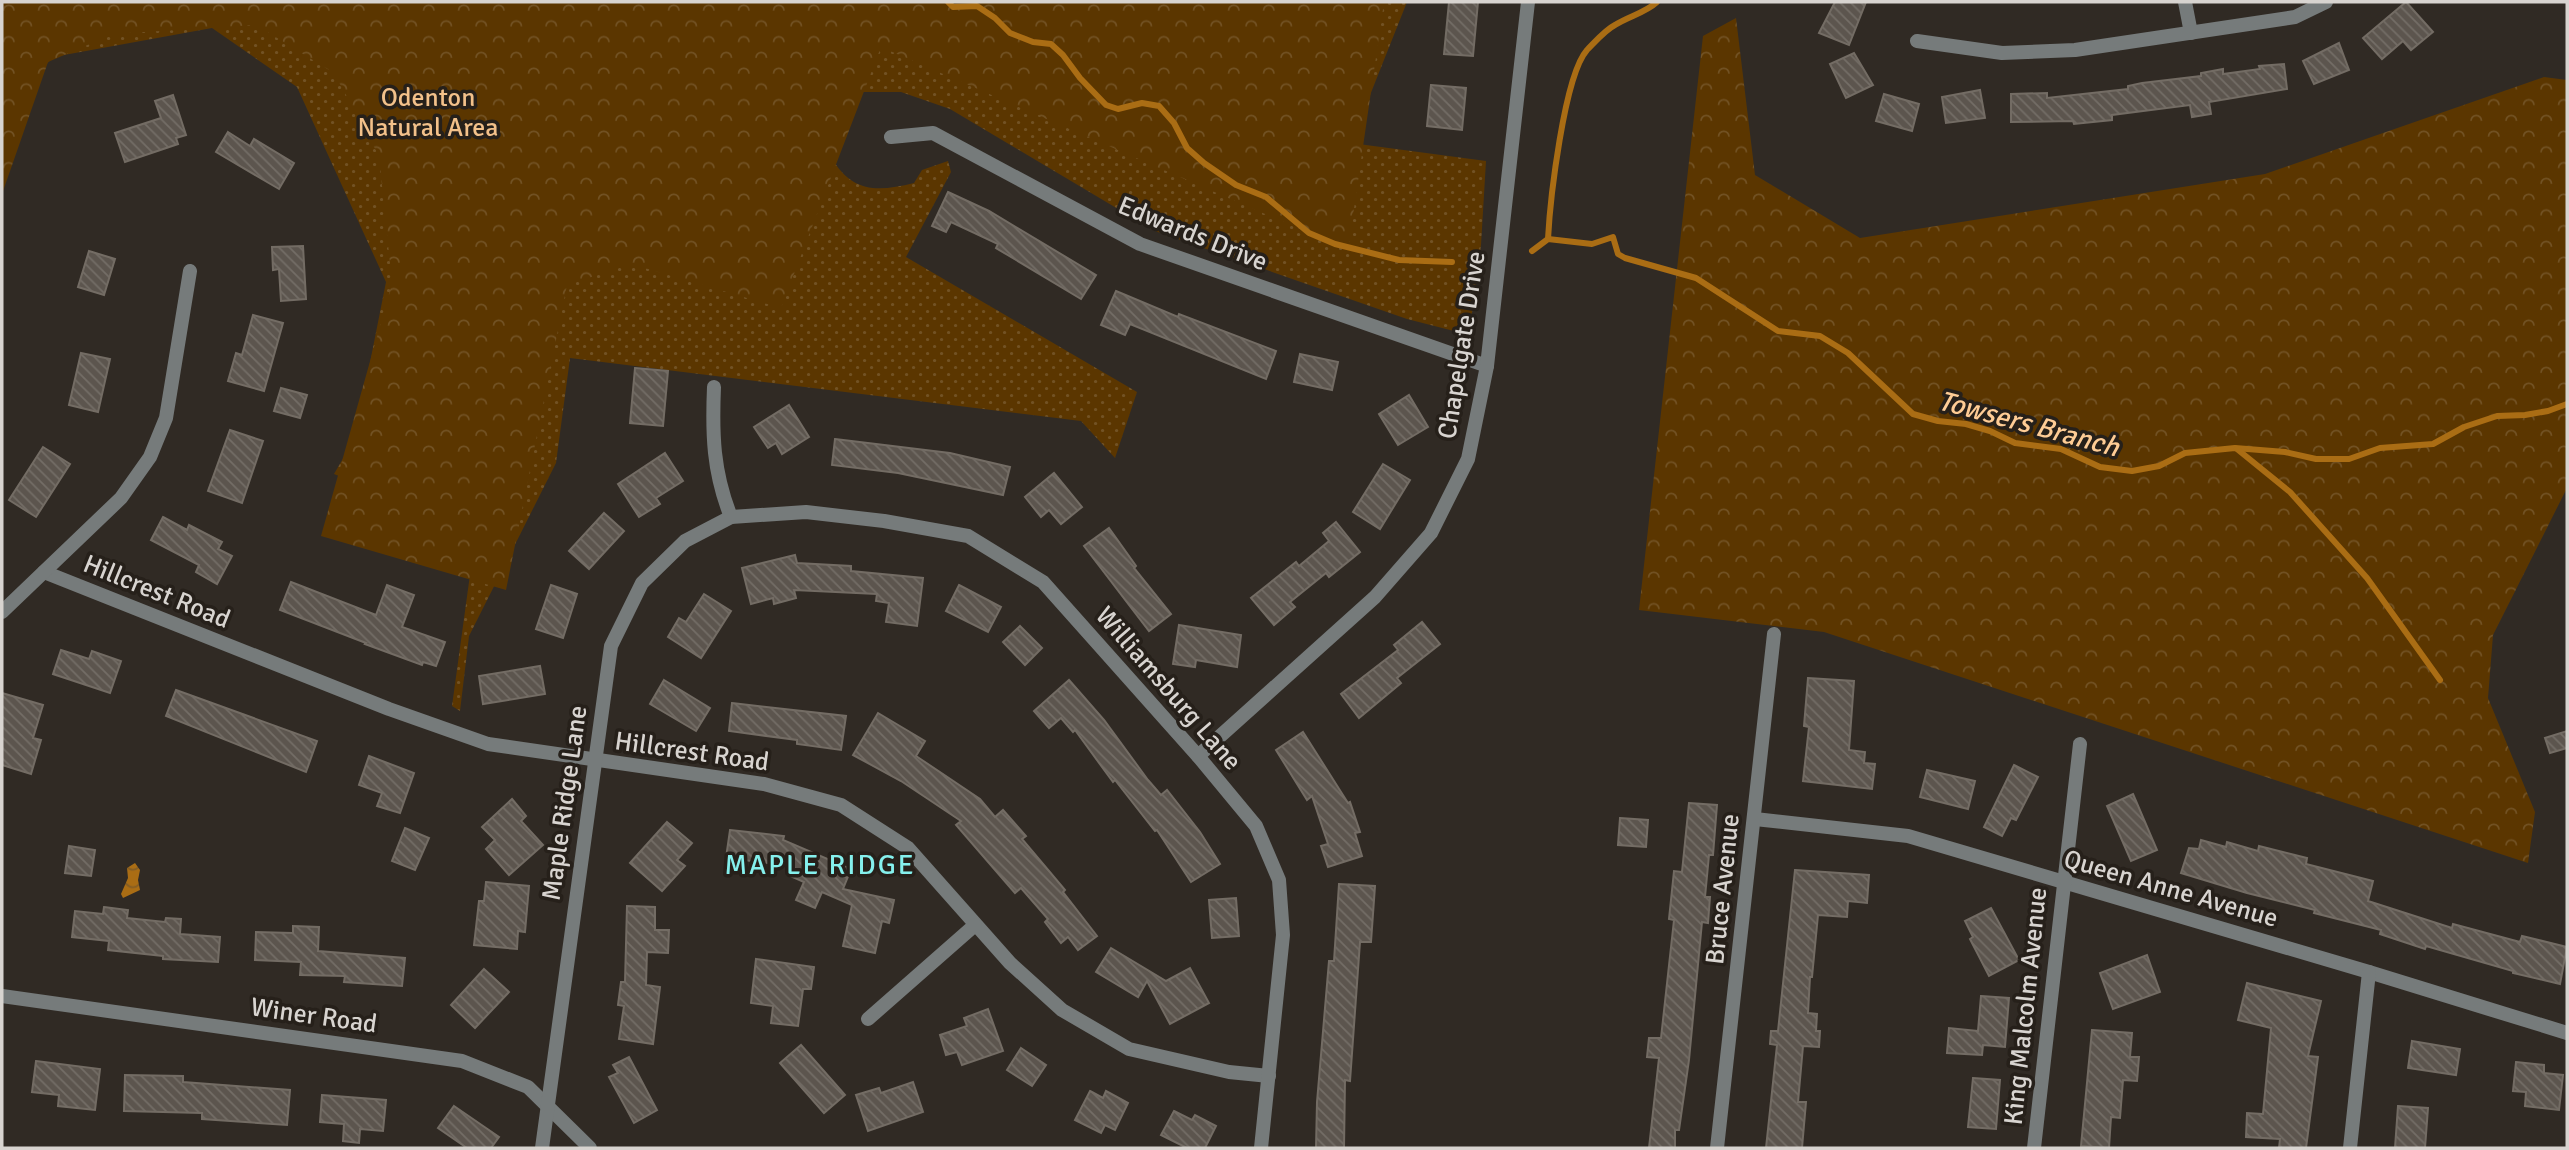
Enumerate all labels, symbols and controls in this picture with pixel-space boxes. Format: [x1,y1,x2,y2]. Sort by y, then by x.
park label: Odenton Natural Area [358,82,498,144]
street label: Edwards Drive [1113,189,1272,278]
street label: Chapelgate Drive [1431,249,1493,441]
water label: Towsers Branch [1935,384,2123,465]
street label: Hillcrest Road [79,548,235,636]
street label: Williamsburg Lane [1088,600,1248,777]
street label: Maple Ridge Lane [535,704,595,903]
street label: Hillcrest Road [613,725,771,779]
street label: Bruce Avenue [1699,812,1747,966]
street label: Queen Anne Avenue [2060,843,2282,935]
district label: MAPLE RIDGE [725,848,916,882]
street label: King Malcolm Avenue [1998,886,2054,1126]
street label: Winer Road [249,991,379,1041]

